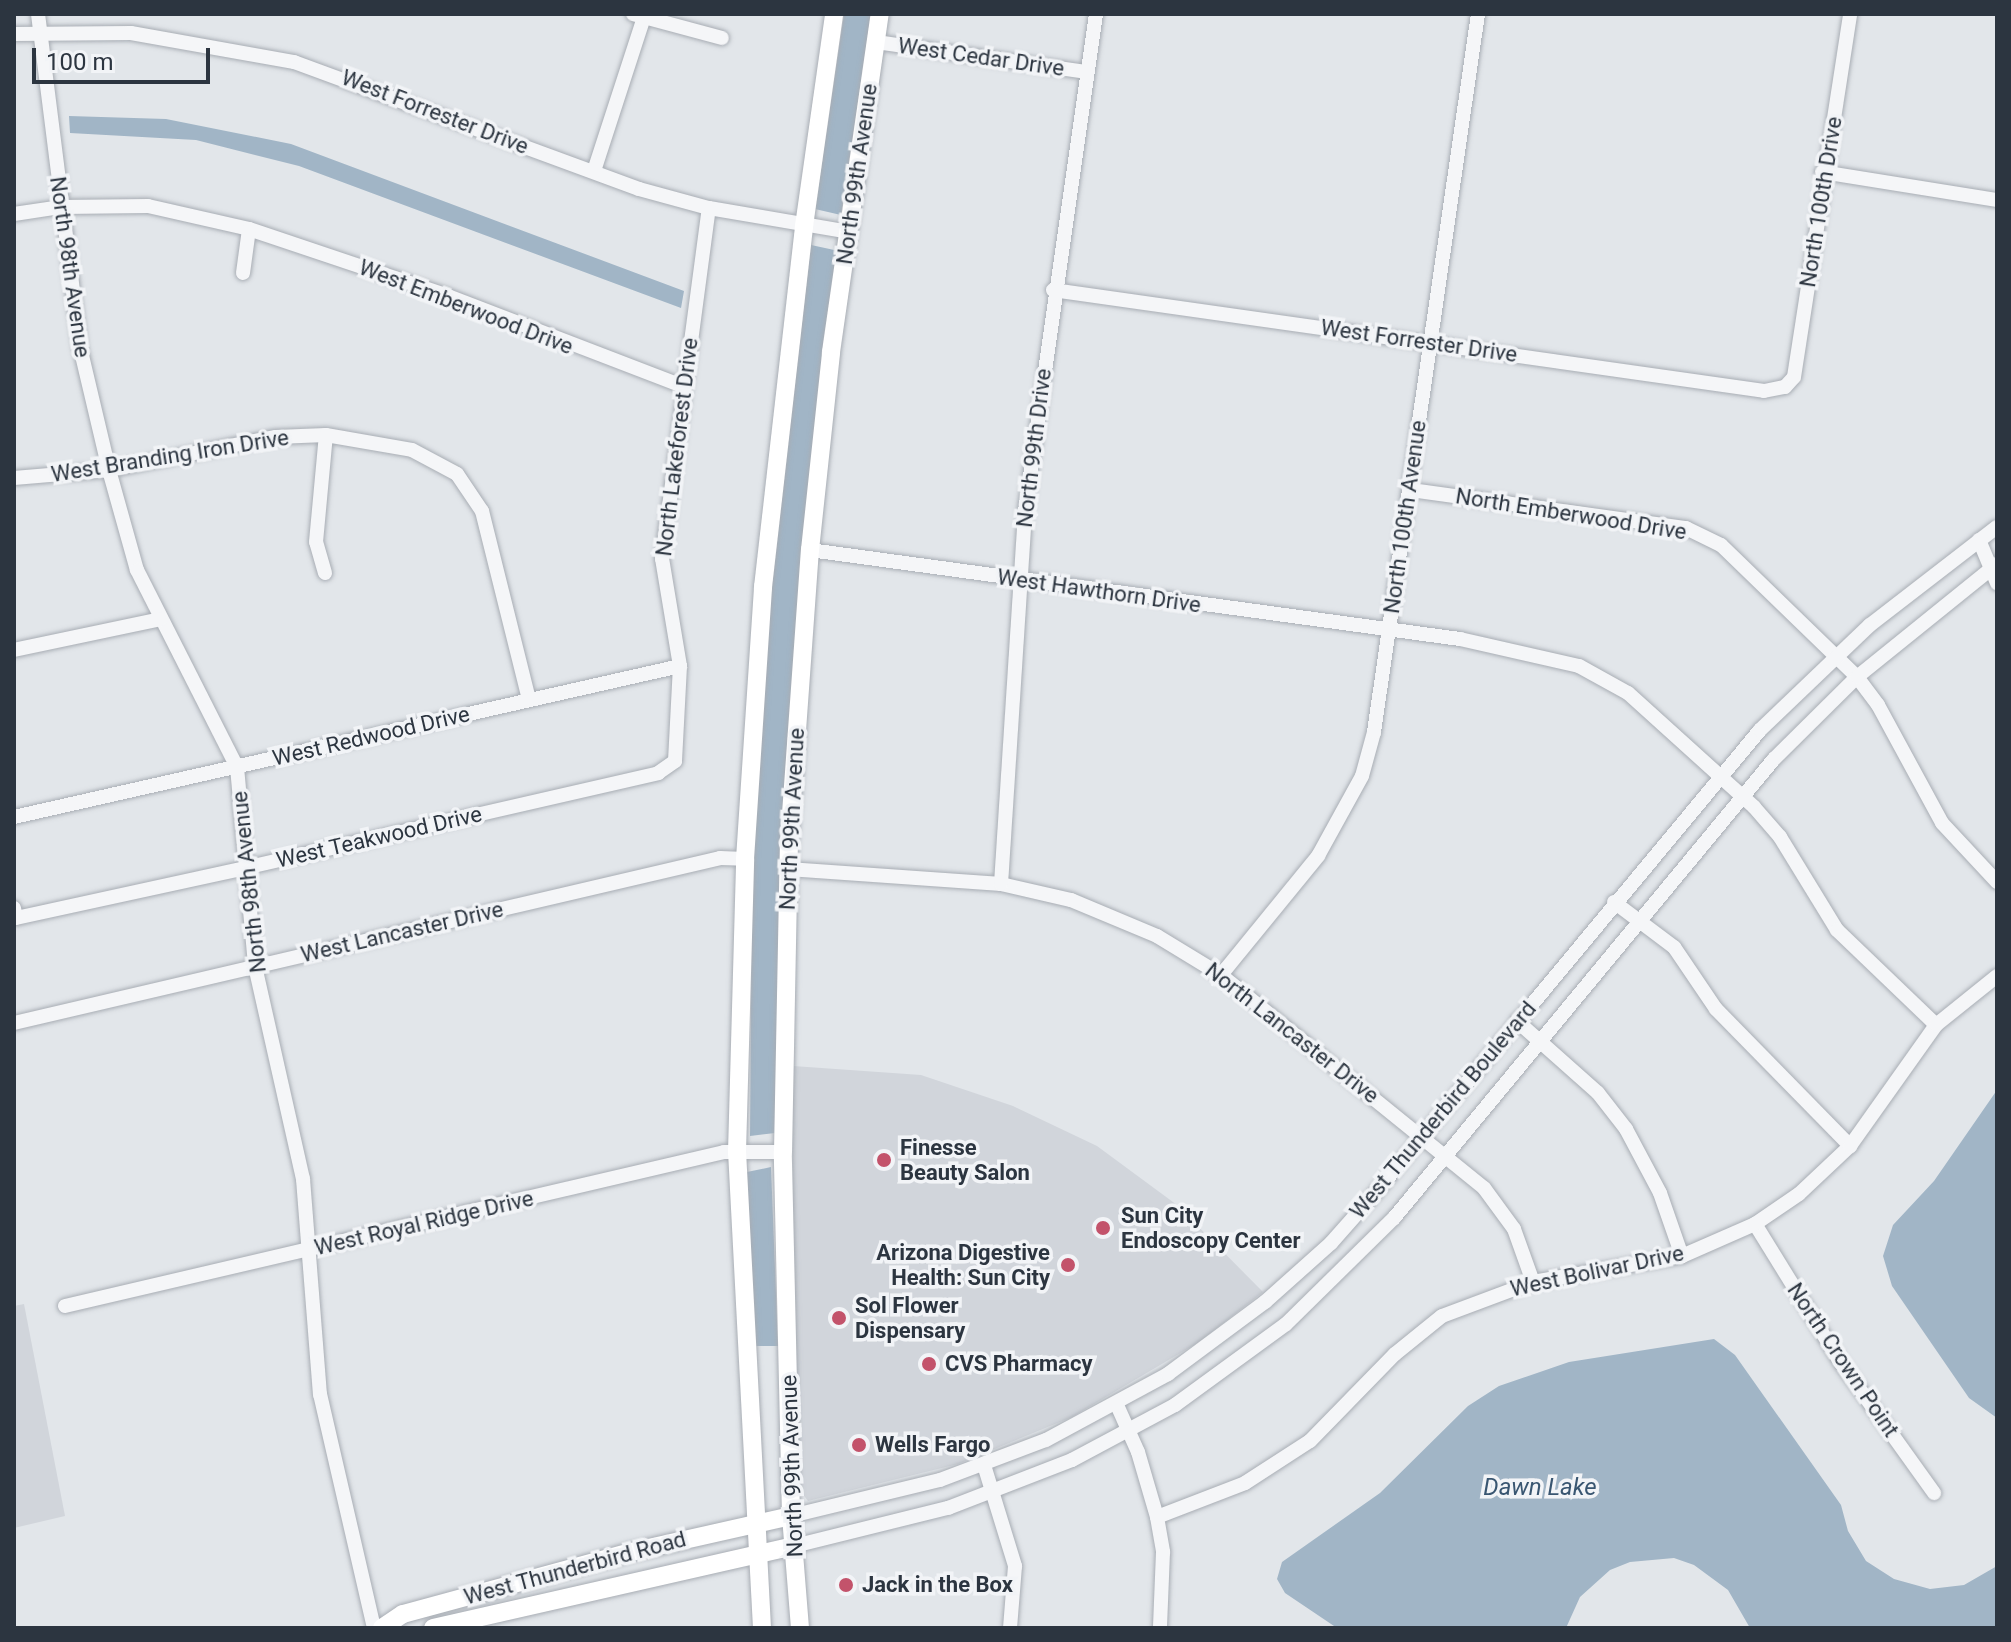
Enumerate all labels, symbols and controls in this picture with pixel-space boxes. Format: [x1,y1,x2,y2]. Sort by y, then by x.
scale bar [36,32,214,82]
street label: West Cedar Drive [896,32,1066,82]
text: 100 m [46,48,113,76]
street label: West Forrester Drive [338,64,532,160]
street label: North 99th Avenue [831,82,883,266]
street label: North 100th Drive [1794,115,1848,289]
street label: North 98th Avenue [44,175,96,359]
street label: West Emberwood Drive [355,254,577,360]
street label: West Forrester Drive [1319,314,1519,368]
street label: North Lakeforest Drive [650,336,704,558]
street label: North 99th Drive [1011,367,1057,529]
street label: North 100th Avenue [1378,419,1432,615]
street label: West Branding Iron Drive [49,424,291,488]
street label: North Emberwood Drive [1454,483,1688,545]
street label: West Hawthorn Drive [995,564,1203,618]
street label: West Redwood Drive [270,700,472,772]
street label: North 99th Avenue [774,727,810,911]
street label: North 98th Avenue [226,790,272,974]
street label: West Teakwood Drive [273,800,485,874]
street label: West Lancaster Drive [298,896,506,968]
street label: North Lancaster Drive [1200,957,1384,1109]
street label: West Thunderbird Boulevard [1344,996,1542,1224]
place label: Finesse Beauty Salon [900,1134,1030,1186]
marker: Finesse Beauty Salon [875,1151,893,1169]
street label: West Royal Ridge Drive [312,1185,536,1261]
place label: Sun City Endoscopy Center [1121,1202,1300,1254]
marker: Sun City Endoscopy Center [1092,1217,1114,1239]
place label: Arizona Digestive Health: Sun City [876,1239,1050,1290]
street label: West Bolivar Drive [1508,1240,1686,1302]
marker: Arizona Digestive Health: Sun City [1057,1254,1079,1276]
street label: North Crown Point [1782,1278,1904,1442]
place label: Sol Flower Dispensary [855,1292,965,1344]
marker: Sol Flower Dispensary [830,1309,848,1327]
place label: CVS Pharmacy [945,1351,1092,1377]
marker: CVS Pharmacy [920,1355,938,1373]
street label: North 99th Avenue [776,1374,808,1558]
place label: Wells Fargo [875,1432,991,1458]
marker: Wells Fargo [850,1436,868,1454]
water label: Dawn Lake [1483,1474,1597,1502]
street label: West Thunderbird Road [461,1526,689,1610]
place label: Jack in the Box [862,1572,1013,1598]
marker: Jack in the Box [837,1576,855,1594]

